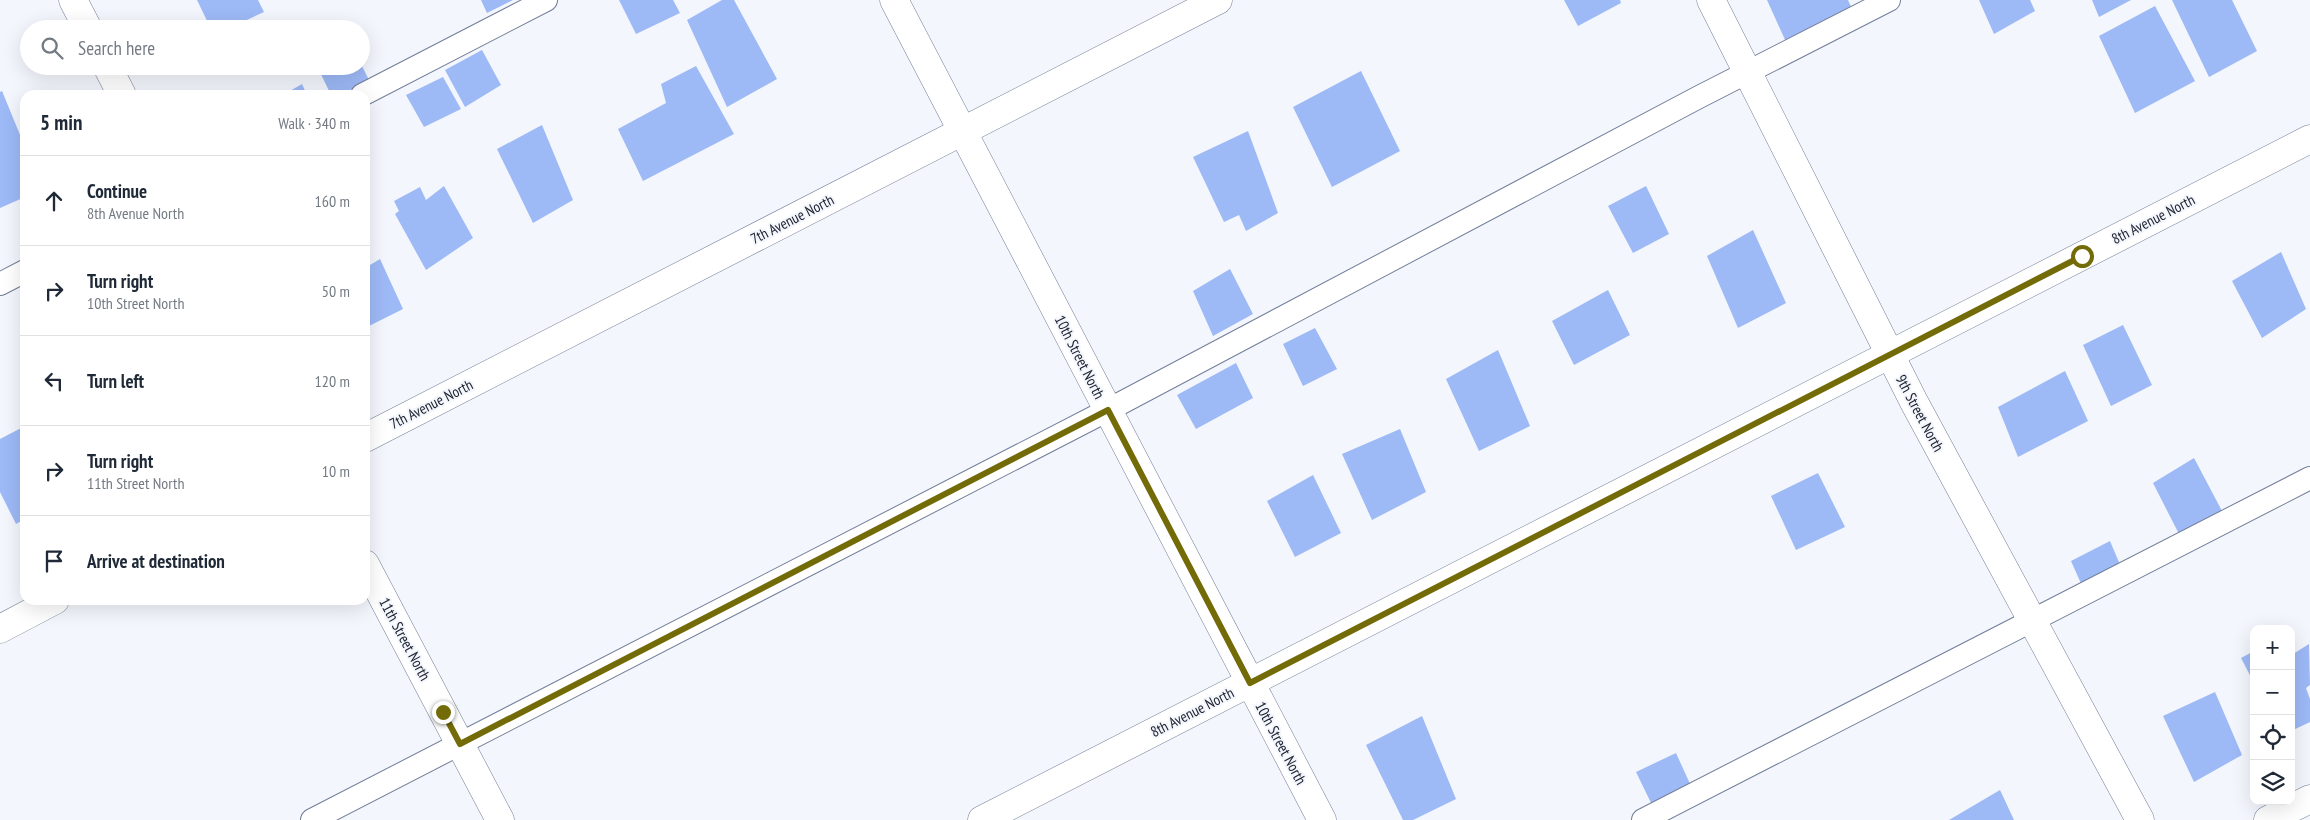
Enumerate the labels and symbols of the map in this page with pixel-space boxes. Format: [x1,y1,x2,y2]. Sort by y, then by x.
street label: 7th Avenue North [747,190,837,248]
street label: 8th Avenue North [2108,190,2198,248]
route start [2071,245,2094,268]
street label: 10th Street North [1051,312,1109,402]
street label: 9th Street North [1892,371,1948,455]
street label: 7th Avenue North [386,375,476,433]
street label: 11th Street North [375,594,435,684]
street label: 8th Avenue North [1147,683,1237,741]
street label: 10th Street North [1251,698,1311,788]
route end [432,701,455,724]

